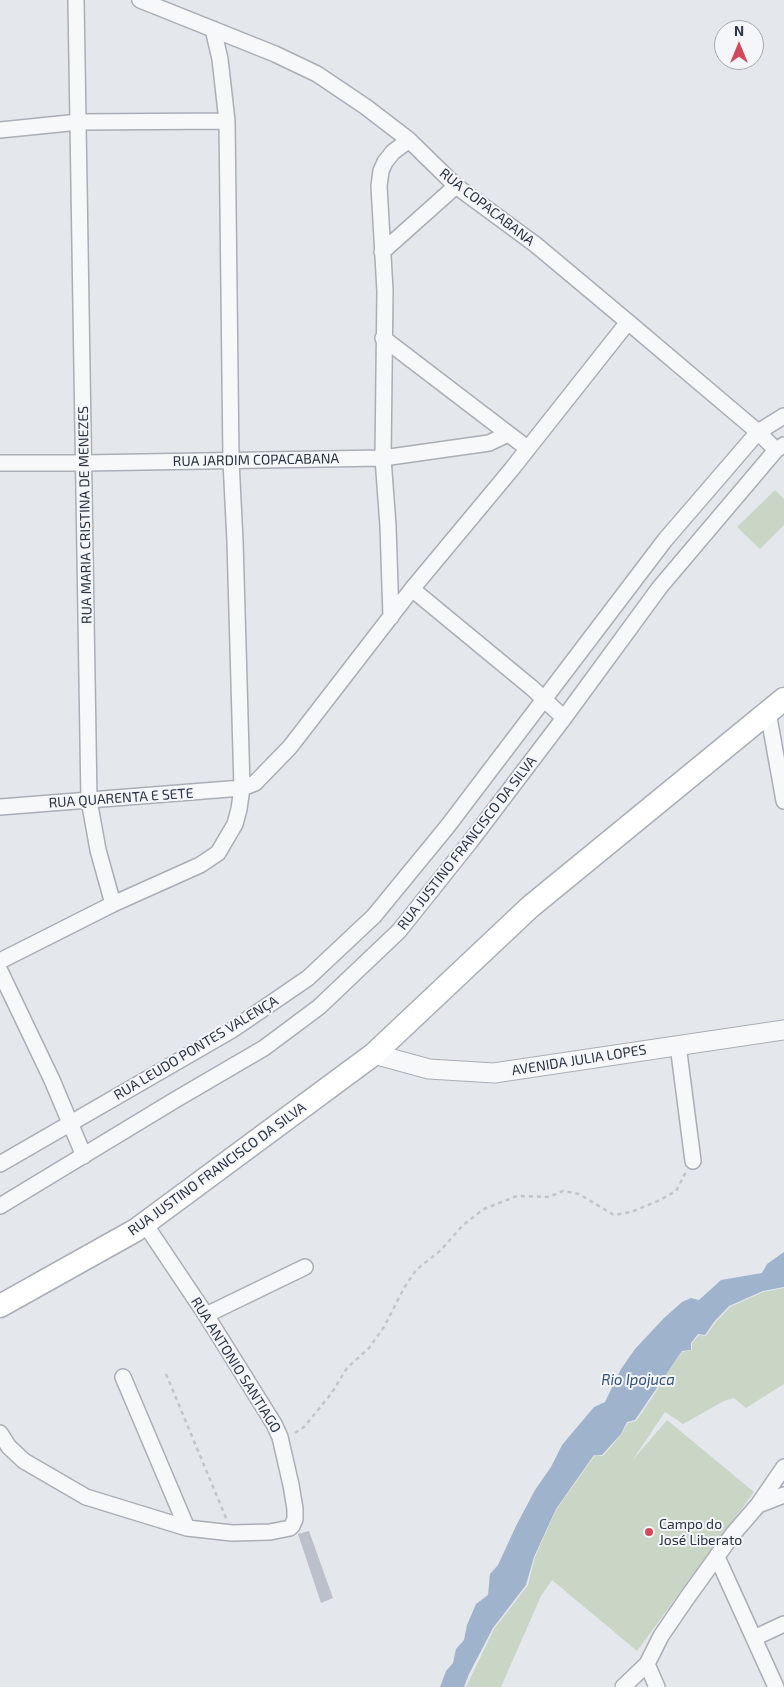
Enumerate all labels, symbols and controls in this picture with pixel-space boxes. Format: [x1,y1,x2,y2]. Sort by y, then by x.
north arrow [714,20,764,70]
text: N [734,22,744,39]
street label: RUA COPACABANA [436,165,538,249]
street label: RUA MARIA CRISTINA DE MENEZES [75,406,95,624]
street label: RUA JARDIM COPACABANA [173,450,339,470]
street label: RUA JUSTINO FRANCISCO DA SILVA [394,753,540,933]
street label: RUA QUARENTA E SETE [48,785,194,811]
street label: RUA LEUDO PONTES VALENÇA [111,992,281,1104]
street label: AVENIDA JULIA LOPES [510,1041,648,1079]
street label: RUA JUSTINO FRANCISCO DA SILVA [125,1099,309,1239]
street label: RUA ANTONIO SANTIAGO [187,1294,285,1436]
water label: Rio Ipojuca [601,1371,675,1389]
place label: Campo do José Liberato [659,1516,742,1548]
marker: Campo do José Liberato [643,1526,655,1538]

